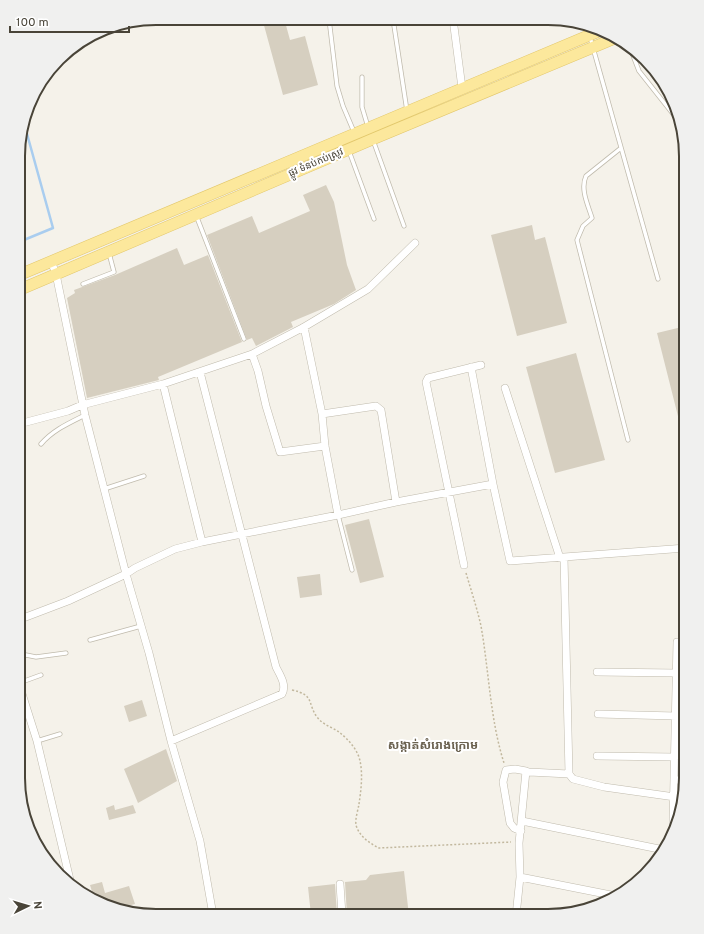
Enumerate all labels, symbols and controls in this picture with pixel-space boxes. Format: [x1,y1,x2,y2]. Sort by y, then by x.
scale bar [10,8,129,34]
text: 100 m [16,15,49,31]
street label: ផ្លូវ ទំនប់កប់ស្រូវ [286,145,346,182]
district label: សង្កាត់សំរោងក្រោម [388,738,478,754]
north arrow [8,886,48,926]
text: N [30,901,44,910]

